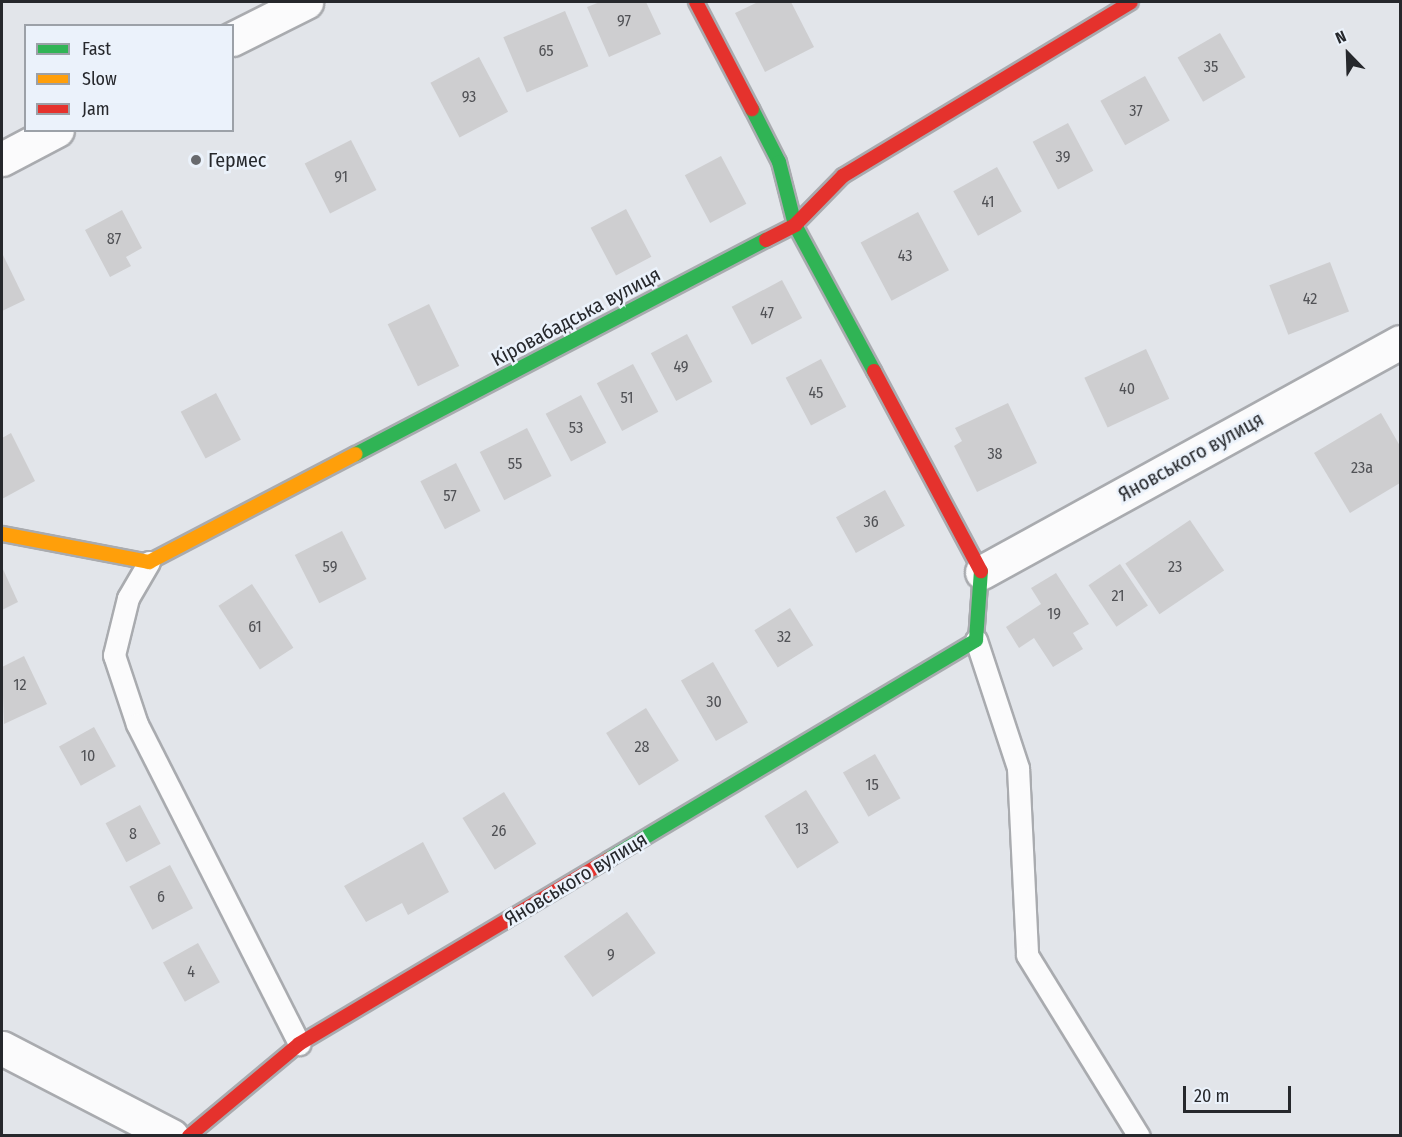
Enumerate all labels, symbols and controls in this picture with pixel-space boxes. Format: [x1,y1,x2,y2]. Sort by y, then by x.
house number: 97 [617,11,631,31]
legend [24,24,234,132]
north arrow [1318,24,1378,84]
text: N [1333,26,1349,48]
text: Fast [82,38,111,60]
house number: 65 [538,41,554,61]
house number: 35 [1204,57,1218,77]
text: Slow [82,68,117,90]
house number: 93 [462,87,476,107]
text: Jam [82,98,110,120]
house number: 37 [1129,101,1143,121]
house number: 39 [1056,147,1070,167]
place label: Гермес [208,148,266,172]
marker: Гермес [189,153,203,167]
house number: 91 [334,167,348,187]
house number: 41 [981,192,995,212]
house number: 87 [107,229,121,249]
house number: 43 [898,246,912,266]
street label: Кіровабадська вулиця [487,262,665,372]
house number: 42 [1303,289,1317,309]
house number: 47 [760,303,774,323]
house number: 49 [673,357,689,377]
house number: 40 [1119,379,1135,399]
house number: 45 [809,383,823,403]
house number: 51 [621,388,633,408]
street label: Яновського вулиця [1114,407,1268,507]
house number: 53 [569,418,583,438]
house number: 38 [987,444,1003,464]
house number: 55 [508,454,522,474]
house number: 23а [1351,458,1373,478]
house number: 57 [443,486,457,506]
house number: 36 [863,512,879,532]
house number: 59 [323,557,337,577]
house number: 23 [1168,557,1182,577]
house number: 21 [1112,586,1124,606]
house number: 19 [1047,604,1061,624]
house number: 61 [248,617,262,637]
house number: 32 [777,627,791,647]
house number: 12 [13,675,27,695]
house number: 30 [706,692,722,712]
house number: 28 [634,737,650,757]
house number: 10 [81,746,95,766]
house number: 15 [865,775,879,795]
house number: 13 [795,819,809,839]
house number: 26 [492,821,506,841]
house number: 8 [129,824,137,844]
street label: Яновського вулиця [500,827,652,931]
house number: 6 [157,887,165,907]
house number: 9 [607,945,615,965]
house number: 4 [187,962,195,982]
scale bar [1186,1074,1294,1112]
text: 20 m [1194,1085,1229,1107]

